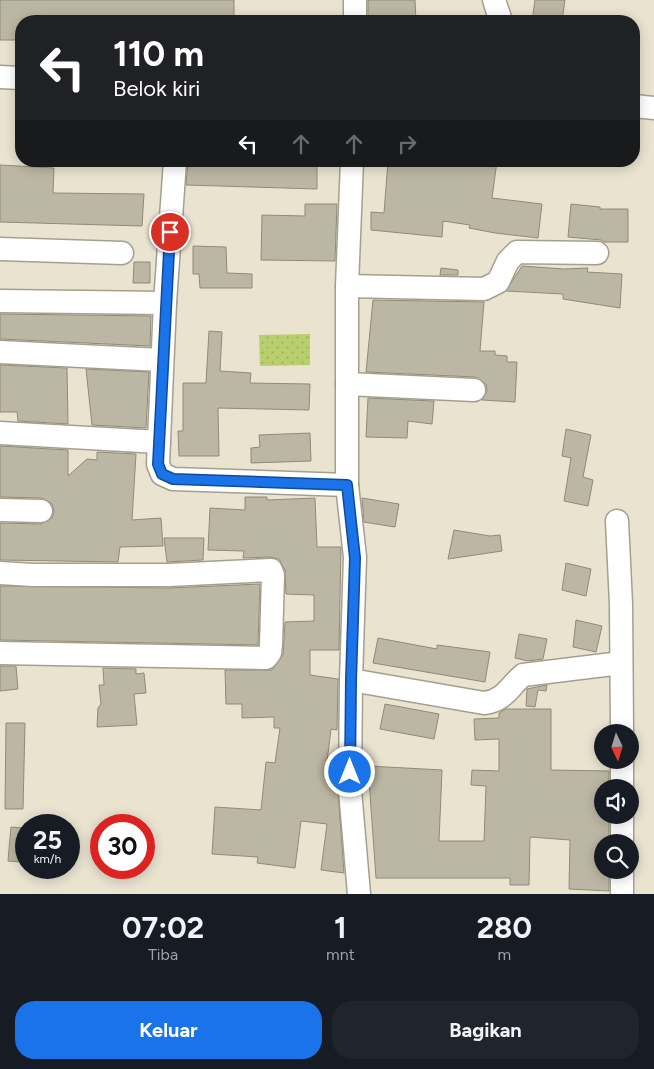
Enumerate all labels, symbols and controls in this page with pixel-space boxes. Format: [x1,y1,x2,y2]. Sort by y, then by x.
text: 110 m [113,33,204,75]
icon: left [30,35,95,100]
text: Belok kiri [113,75,200,102]
icon: left [234,130,262,158]
icon: ahead [287,130,315,158]
icon: ahead [340,130,368,158]
icon: right [393,130,421,158]
pin [149,211,191,253]
icon: arrive [156,218,184,246]
north arrow [594,724,639,769]
map controls [594,724,639,879]
position arrow [323,745,375,797]
button: sound [594,779,639,824]
speed limit sign: 30 [90,814,155,879]
text: 25 [33,825,62,855]
button: search [594,834,639,879]
text: km/h [34,852,61,866]
text: 07:02 [122,909,204,946]
text: 1 [334,909,347,946]
text: 280 [477,909,532,946]
text: Tiba [148,945,178,964]
text: mnt [326,945,355,964]
text: m [498,945,511,964]
button: Keluar [15,1001,322,1059]
button: Bagikan [332,1001,639,1059]

